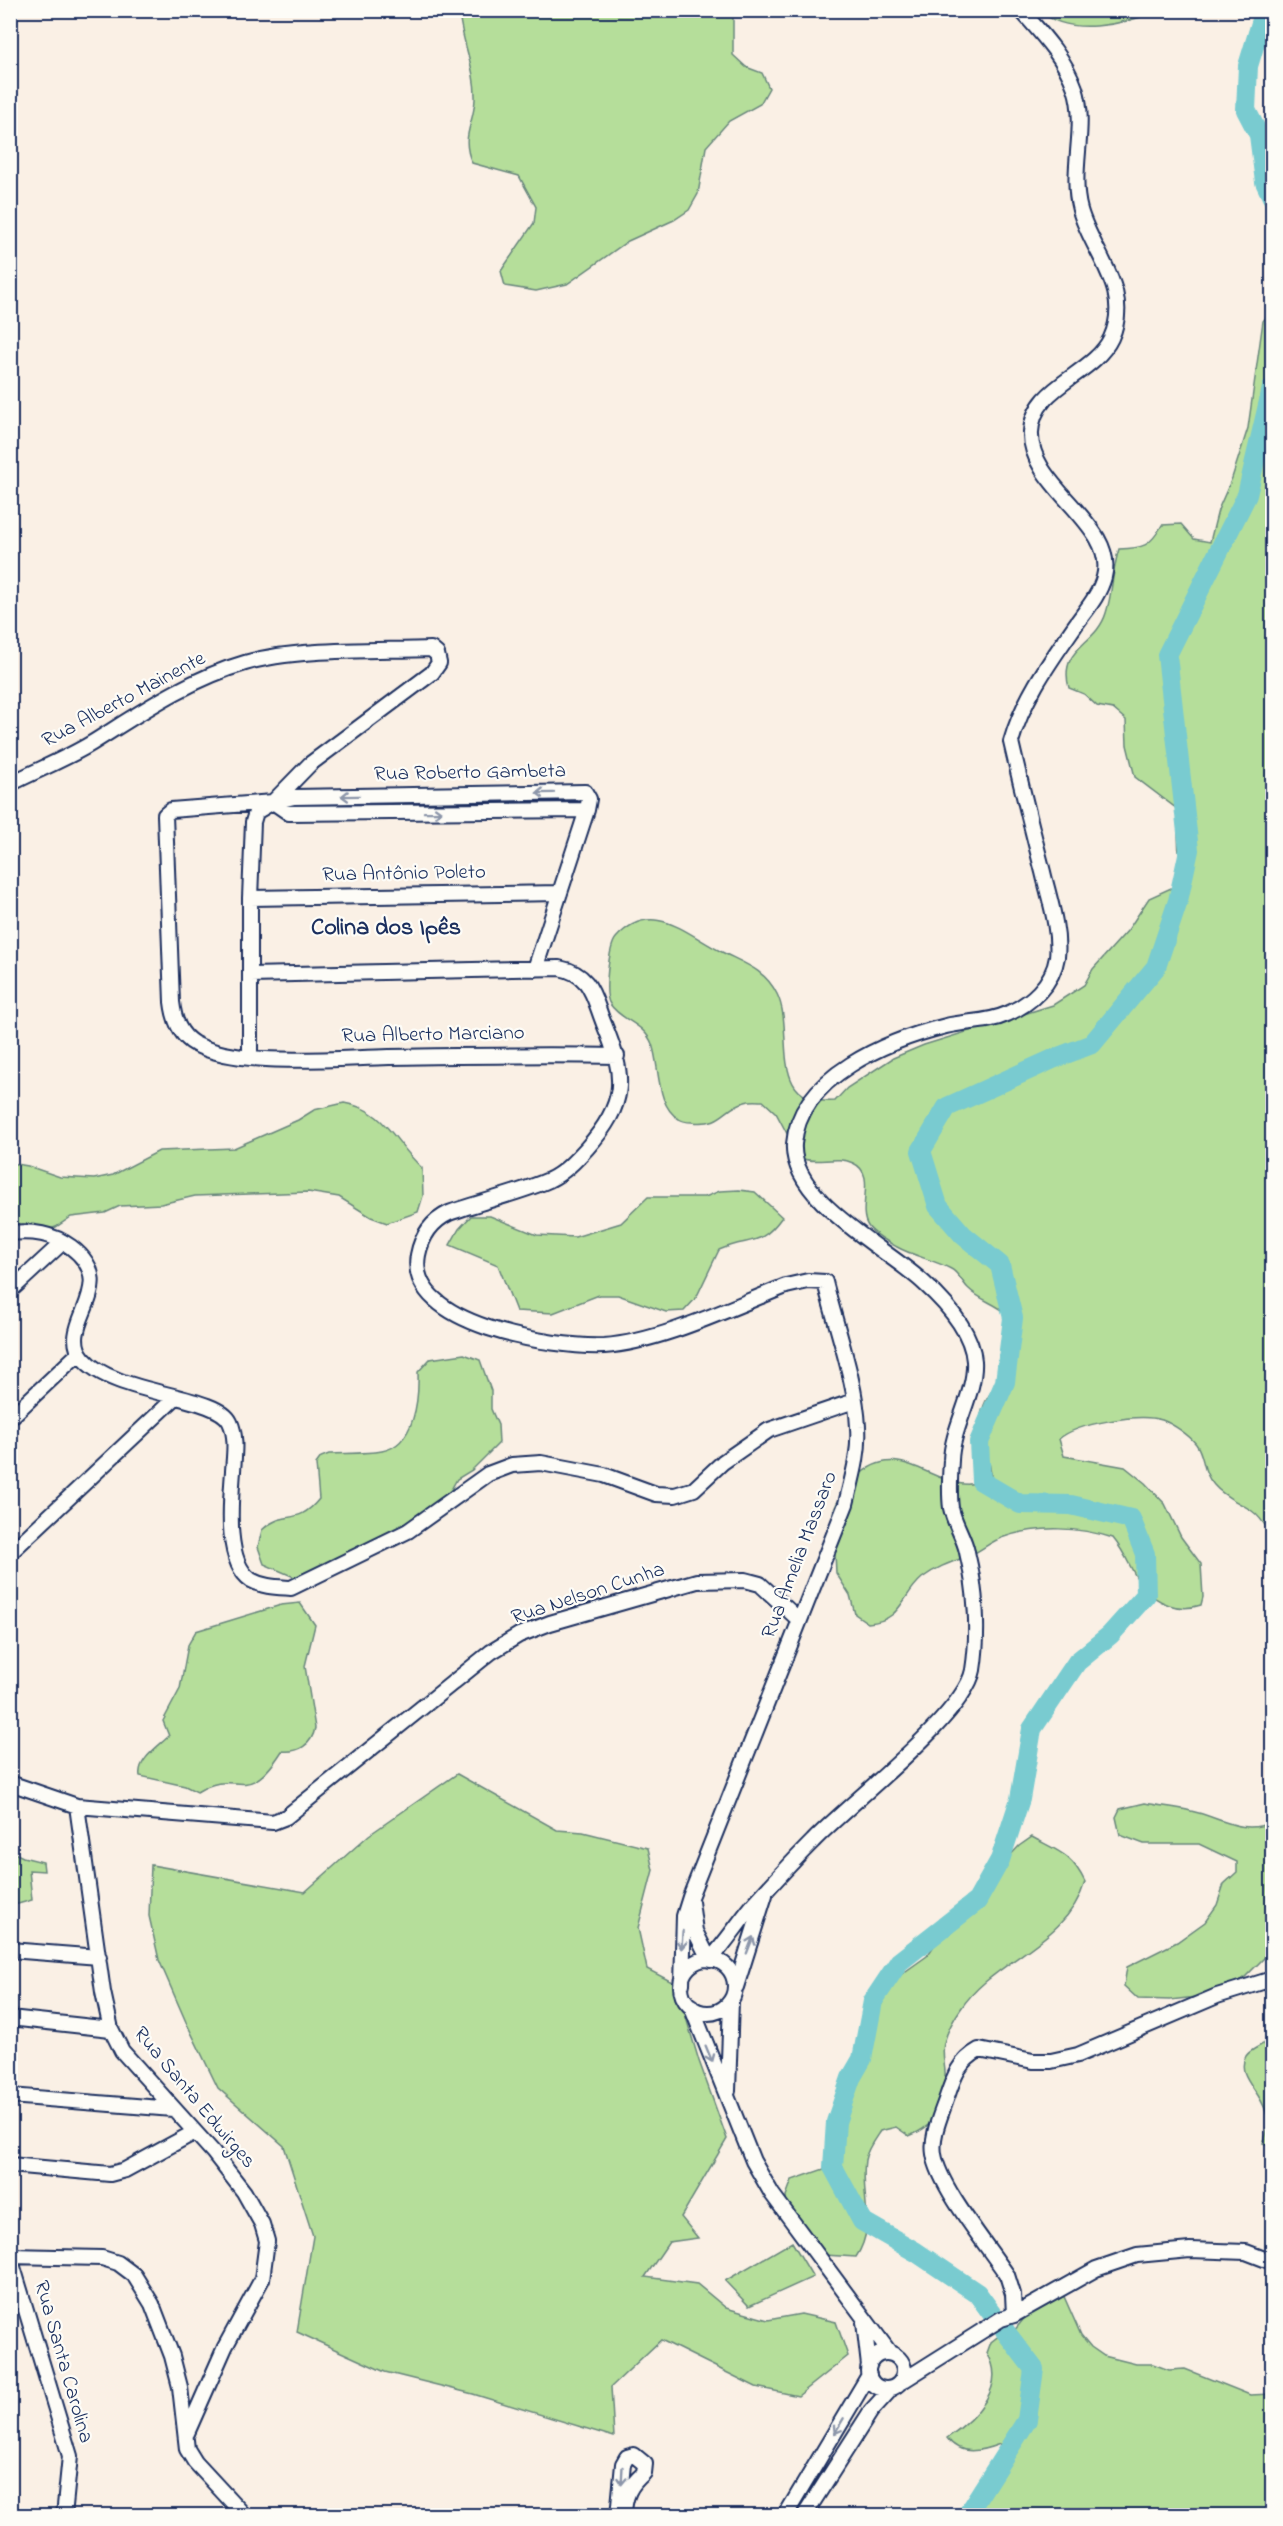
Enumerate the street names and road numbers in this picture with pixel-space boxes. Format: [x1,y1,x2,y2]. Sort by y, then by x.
street label: Rua Alberto Mainente [37,644,212,756]
street label: Rua Roberto Gambeta [374,756,566,790]
street label: Rua Antônio Poleto [322,858,486,890]
street label: Rua Alberto Marciano [341,1018,525,1052]
street label: Rua Amelia Massaro [754,1467,846,1643]
street label: Rua Nelson Cunha [507,1555,669,1633]
street label: Rua Santa Edwirges [124,2021,262,2177]
street label: Rua Santa Carolina [25,2277,101,2447]

